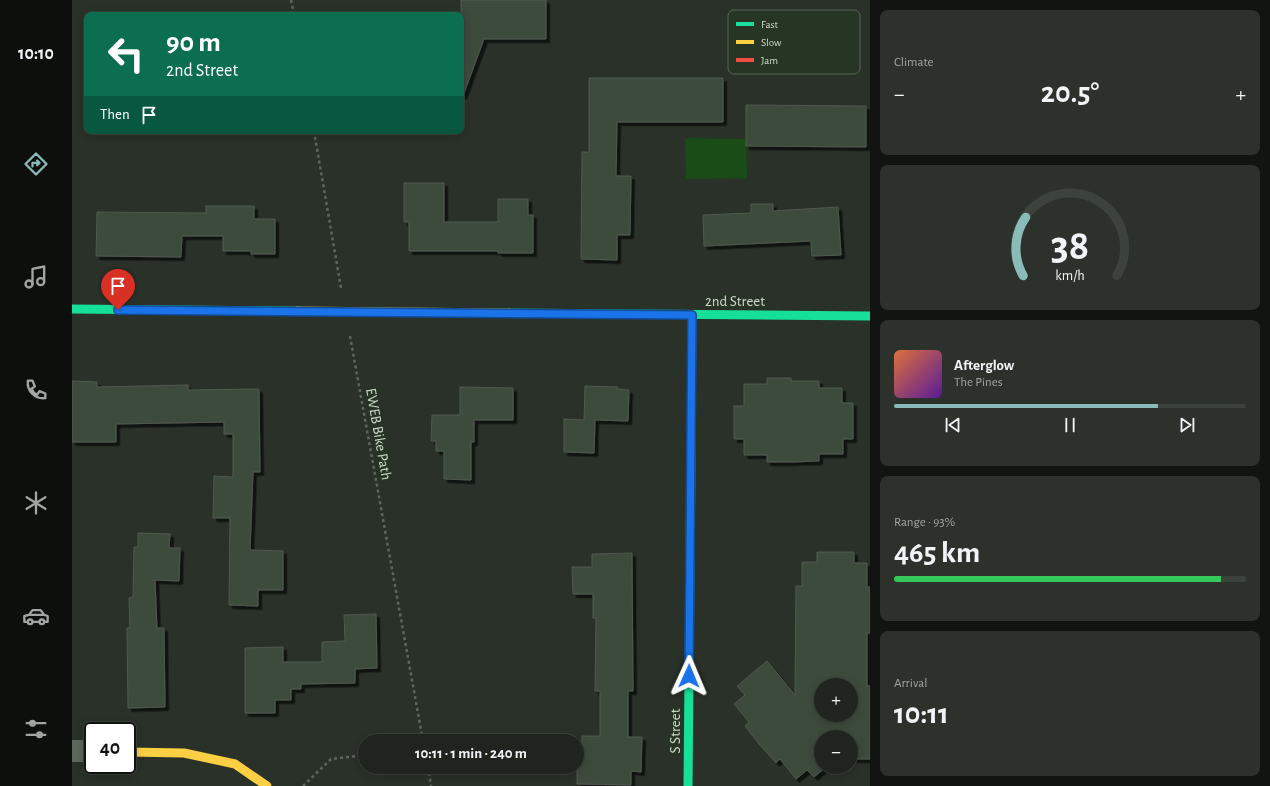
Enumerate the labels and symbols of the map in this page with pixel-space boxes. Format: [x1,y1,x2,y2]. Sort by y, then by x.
legend [728,10,860,74]
text: Fast [761,19,779,30]
text: Slow [761,37,782,48]
text: Jam [761,55,778,66]
pin [101,269,135,310]
street label: 2nd Street [705,294,765,309]
street label: EWEB Bike Path [363,387,394,481]
position arrow [668,655,710,697]
street label: S Street [668,708,683,753]
speed limit sign: 40 [84,722,136,774]

